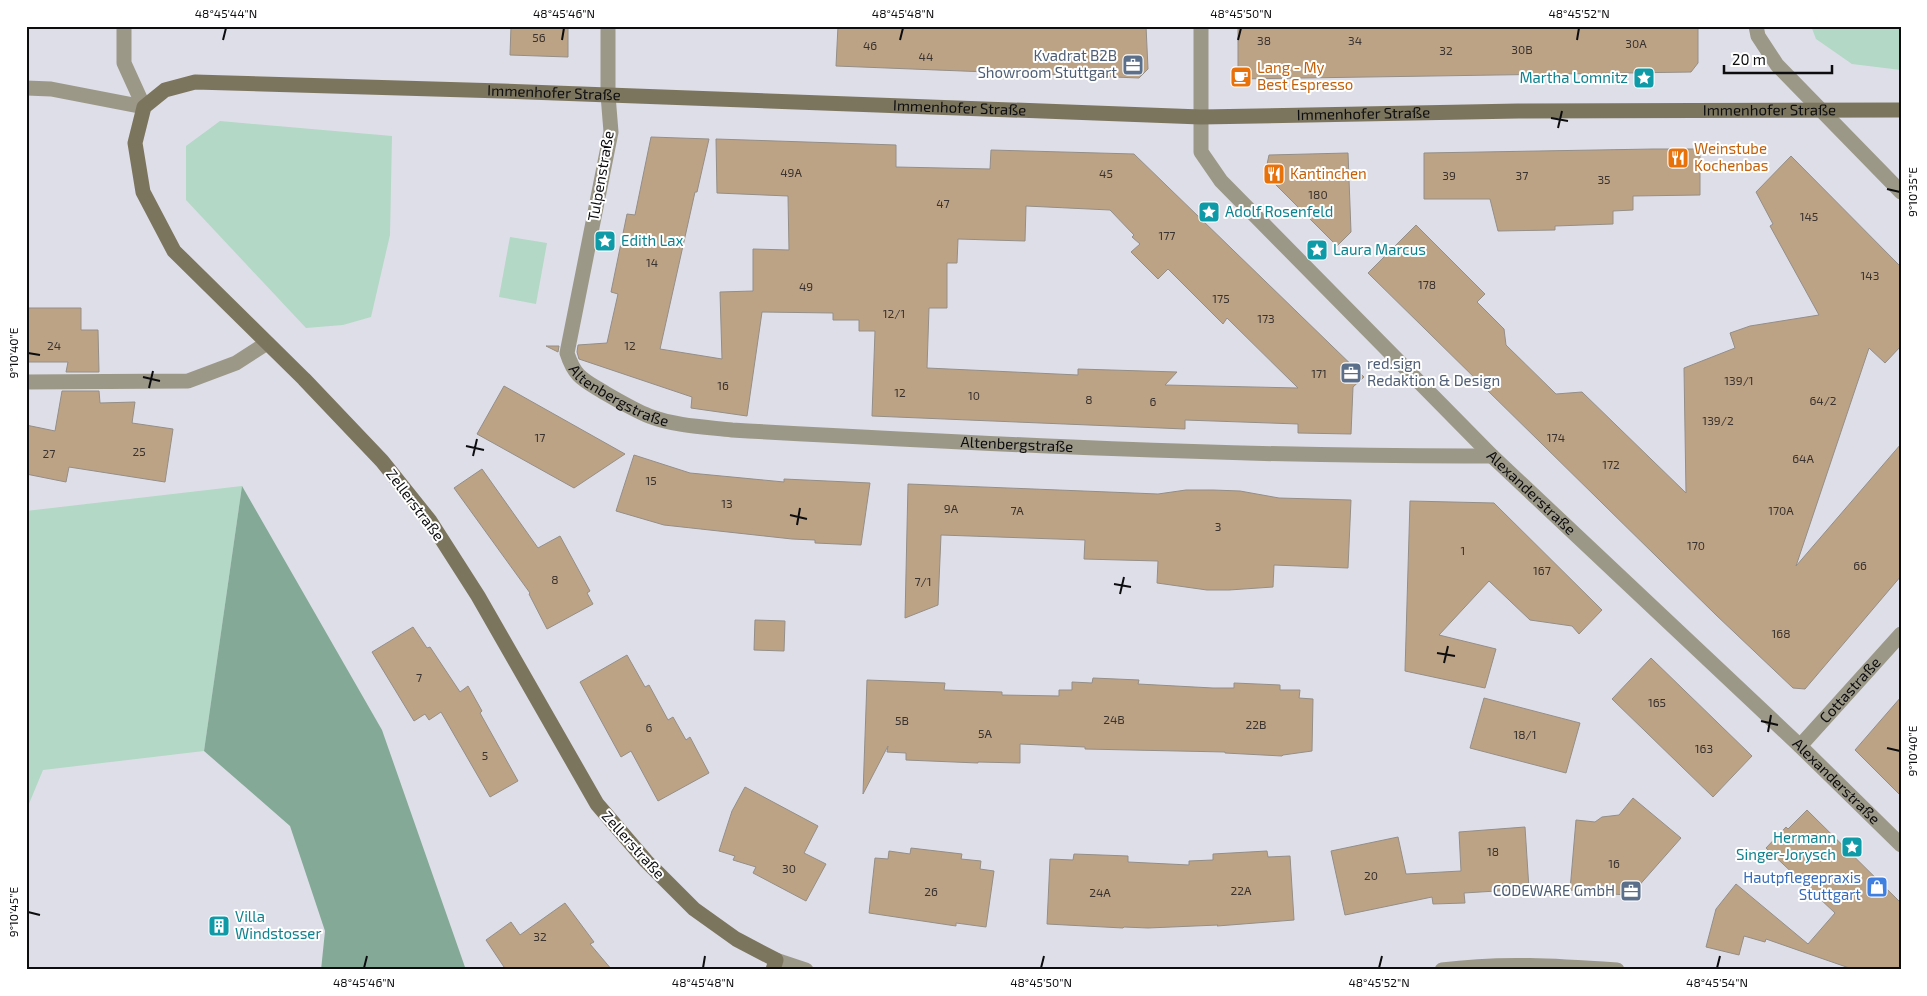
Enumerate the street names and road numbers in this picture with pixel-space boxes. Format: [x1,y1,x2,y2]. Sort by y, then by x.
street label: Immenhofer Straße [487,81,621,103]
street label: Immenhofer Straße [893,96,1027,118]
street label: Immenhofer Straße [1703,100,1836,119]
street label: Immenhofer Straße [1297,103,1430,123]
street label: Tulpenstraße [583,129,617,223]
street label: Altenbergstraße [565,361,671,430]
street label: Altenbergstraße [960,432,1074,455]
street label: Alexanderstraße [1484,446,1580,538]
street label: Zellerstraße [383,465,449,544]
street label: Cottastraße [1815,653,1884,726]
street label: Alexanderstraße [1789,734,1884,828]
street label: Zellerstraße [599,807,669,882]

